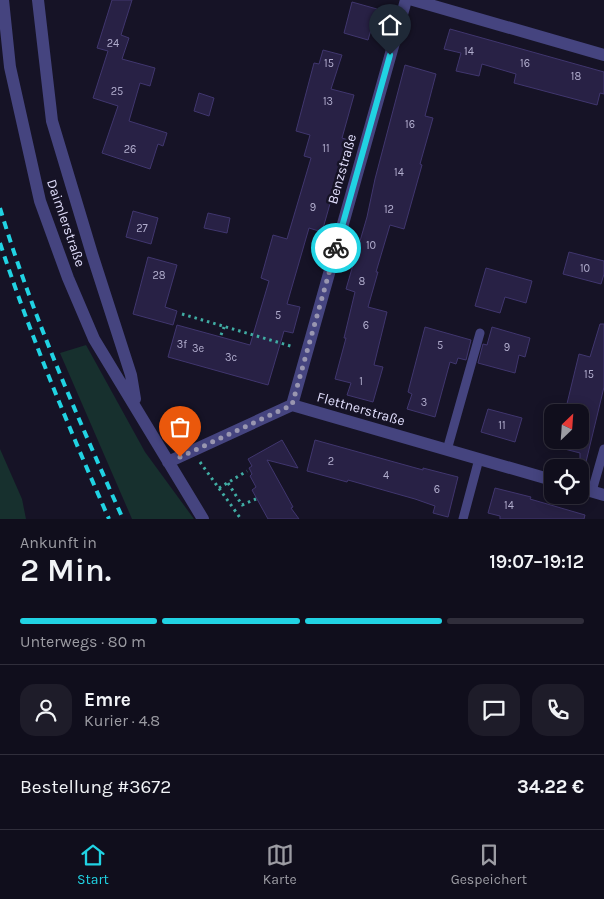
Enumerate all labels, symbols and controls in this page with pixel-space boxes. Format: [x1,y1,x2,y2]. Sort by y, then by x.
pin [369,4,411,55]
icon: home [376,11,404,39]
house number: 24 [107,37,119,50]
house number: 14 [464,45,474,58]
house number: 15 [324,57,334,70]
house number: 16 [520,57,530,70]
house number: 18 [571,70,581,83]
house number: 25 [111,85,123,98]
house number: 13 [323,95,333,108]
house number: 16 [405,118,415,131]
street label: Benzstraße [324,132,360,206]
house number: 11 [322,142,330,155]
house number: 26 [124,143,136,156]
house number: 14 [394,166,404,179]
street label: Daimlerstraße [43,177,89,269]
house number: 9 [310,201,316,214]
house number: 12 [384,203,394,216]
house number: 27 [136,222,148,235]
courier [311,223,361,273]
icon: bike [322,234,350,262]
house number: 10 [366,239,376,252]
house number: 10 [580,262,590,275]
house number: 28 [152,269,166,282]
house number: 8 [359,275,366,288]
house number: 5 [275,309,281,322]
house number: 6 [363,319,369,332]
house number: 3f [177,338,187,351]
house number: 5 [437,339,443,352]
house number: 9 [504,341,510,354]
house number: 3e [192,342,204,355]
house number: 3c [225,351,237,364]
house number: 15 [584,368,594,381]
house number: 1 [359,375,363,388]
street label: Flettnerstraße [315,388,407,430]
house number: 3 [421,396,427,409]
north arrow [544,404,589,449]
map controls [544,404,589,504]
pin [159,406,201,457]
icon: bag [166,413,194,441]
house number: 11 [498,419,506,432]
house number: 2 [328,455,334,468]
button: locate [544,459,589,504]
house number: 4 [383,469,389,482]
house number: 6 [434,483,440,496]
house number: 14 [504,499,514,512]
text: Ankunft in [20,533,97,552]
text: 19:07–19:12 [489,551,584,573]
text: 2 Min. [20,552,111,589]
text: Unterwegs · 80 m [20,632,146,651]
button: person [20,684,72,736]
button: chat [468,684,520,736]
button: phone [532,684,584,736]
text: Emre [84,689,131,711]
text: Kurier · 4.8 [84,711,160,730]
text: Bestellung #3672 [20,776,171,798]
text: 34.22 € [517,776,584,798]
tab: Start [77,841,109,888]
tab: Karte [263,841,297,888]
tab: Gespeichert [451,841,527,888]

